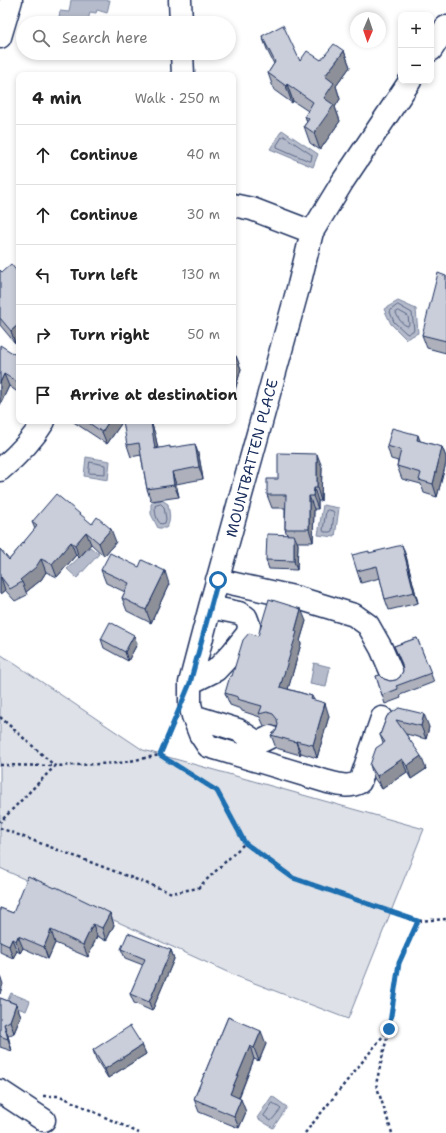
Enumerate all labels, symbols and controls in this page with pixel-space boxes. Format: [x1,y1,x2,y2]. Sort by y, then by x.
north arrow [350,12,386,48]
map controls [398,12,434,84]
button: + [398,12,434,48]
search box [16,16,236,60]
icon: search [30,27,52,49]
text: Search here [62,28,148,48]
button: − [398,48,434,84]
text: 4 min [32,87,82,109]
text: Walk · 250 m [135,90,220,107]
icon: ahead [32,144,54,166]
text: Continue [70,145,138,165]
text: 40 m [186,146,220,163]
icon: ahead [32,204,54,226]
text: Continue [70,205,138,225]
text: 30 m [186,206,220,223]
icon: left [32,264,54,286]
text: Turn left [70,265,138,285]
text: 130 m [182,266,220,283]
icon: right [32,324,54,346]
text: Turn right [70,325,150,345]
text: 50 m [187,326,220,343]
street label: MOUNTBATTEN PLACE [221,377,283,539]
icon: arrive [32,384,54,406]
text: Arrive at destination [70,385,238,405]
route start [209,571,227,589]
route end [380,1020,398,1038]

